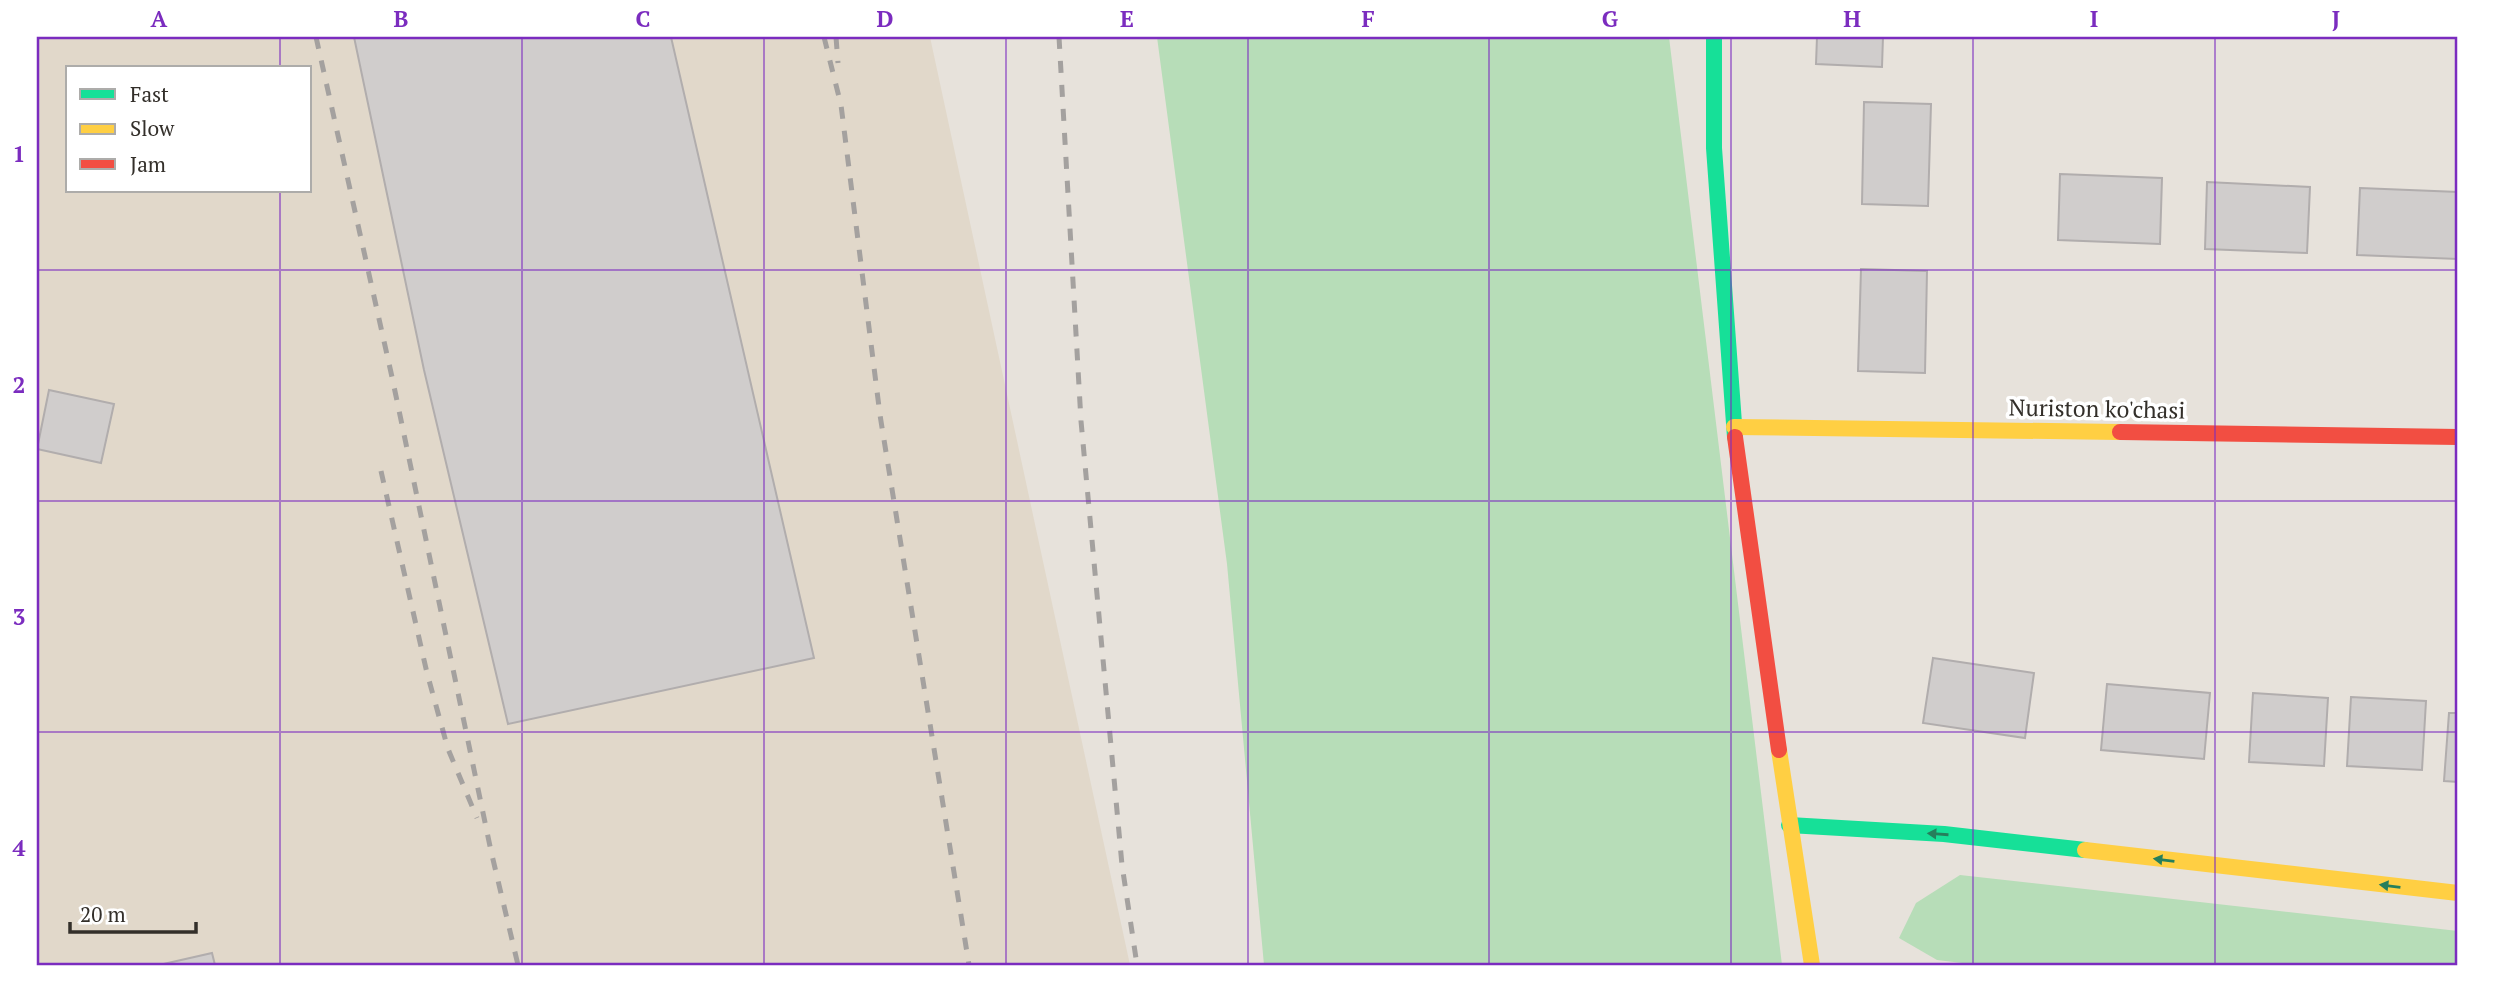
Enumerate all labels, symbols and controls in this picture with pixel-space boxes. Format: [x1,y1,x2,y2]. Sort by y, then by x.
text: A [151,3,168,34]
text: B [394,3,409,34]
text: C [636,3,651,34]
text: D [877,3,894,34]
text: E [1120,3,1134,34]
text: F [1361,3,1375,34]
text: G [1602,3,1619,34]
text: H [1843,3,1861,34]
text: I [2090,3,2098,34]
text: J [2332,3,2340,34]
legend [66,66,312,192]
text: Fast [130,80,169,108]
text: Slow [130,114,175,142]
text: 1 [13,138,26,169]
text: Jam [130,150,166,178]
text: 2 [13,369,26,400]
street label: Nuriston ko'chasi [2008,391,2186,426]
text: 3 [13,601,26,632]
one-way arrow [1927,828,1949,839]
text: 4 [13,832,26,863]
one-way arrow [2153,854,2175,865]
one-way arrow [2379,880,2401,891]
scale bar [70,890,196,934]
text: 20 m [80,900,126,928]

